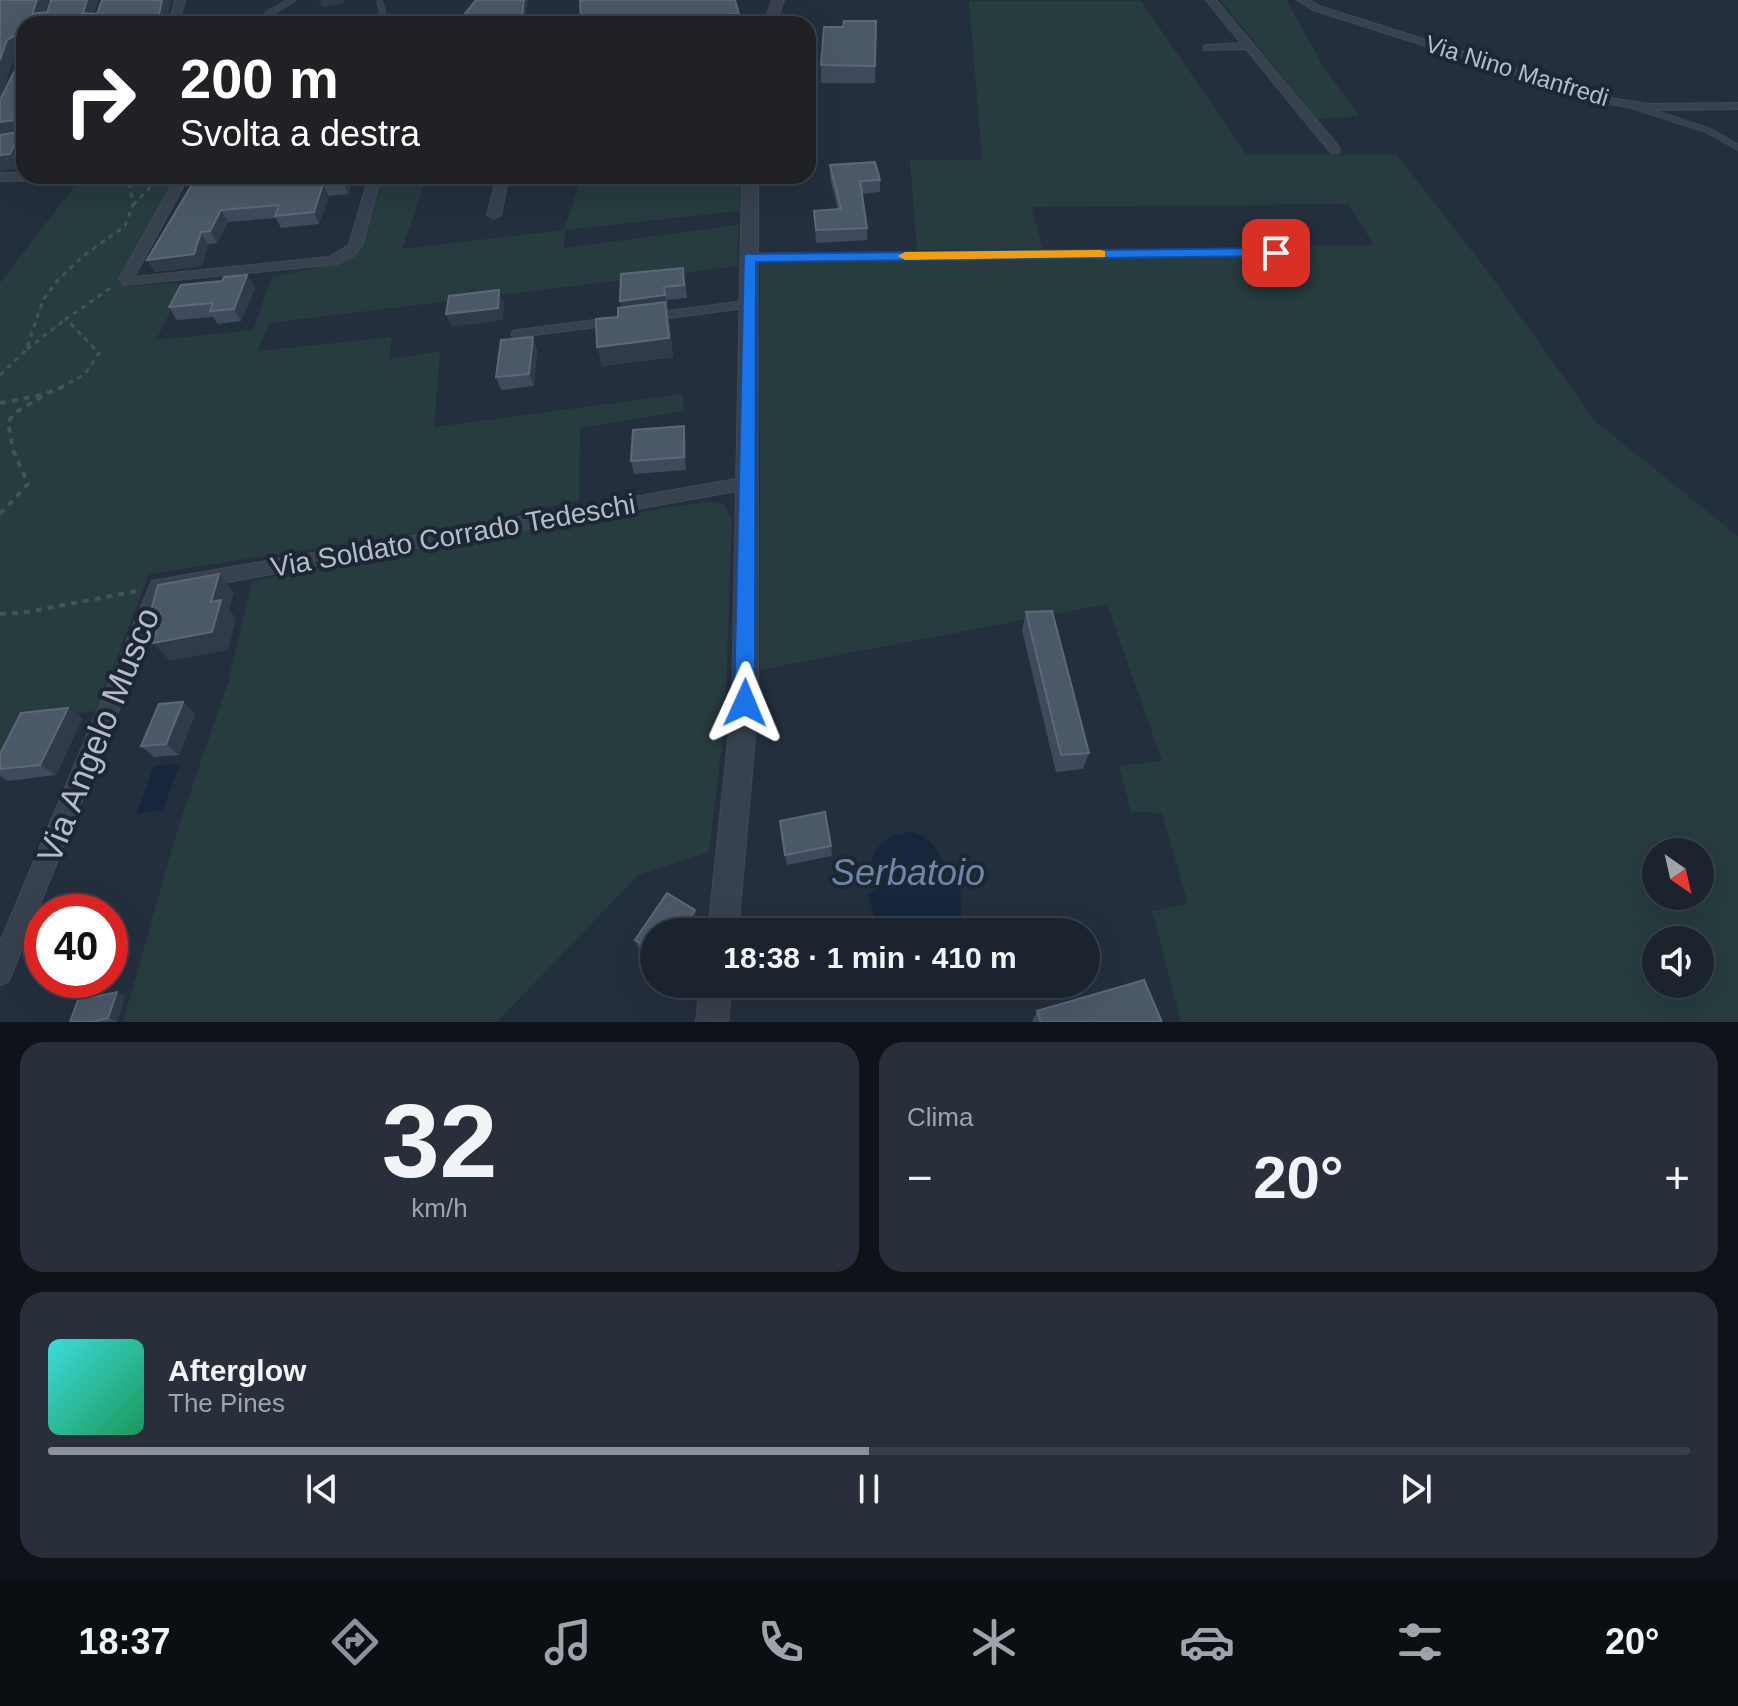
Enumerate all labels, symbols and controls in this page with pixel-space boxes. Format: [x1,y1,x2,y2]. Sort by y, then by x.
street label: Via Nino Manfredi [1422,30,1612,111]
text: 200 m [180,47,339,110]
icon: right [48,48,152,152]
text: Svolta a destra [180,113,420,154]
pin [1242,219,1310,287]
icon: arrive [1254,231,1298,275]
street label: Via Soldato Corrado Tedeschi [268,488,638,583]
street label: Via Angelo Musco [30,602,166,868]
position arrow [703,661,787,745]
north arrow [1642,838,1714,910]
map controls [1642,838,1714,998]
water label: Serbatoio [831,852,985,893]
speed limit sign: 40 [24,894,128,998]
button: sound [1642,926,1714,998]
text: 18:38 · 1 min · 410 m [723,941,1017,974]
text: 32 [382,1083,497,1199]
text: Clima [907,1102,973,1132]
text: 20° [1253,1144,1344,1211]
text: − [907,1153,933,1202]
text: + [1664,1153,1690,1202]
text: km/h [411,1193,468,1223]
text: Afterglow [168,1354,306,1387]
text: The Pines [168,1388,285,1418]
icon: previous [300,1467,344,1511]
icon: pause [847,1467,891,1511]
icon: next [1394,1467,1438,1511]
icon: directions [327,1614,383,1670]
icon: music [540,1614,596,1670]
icon: phone [753,1614,809,1670]
icon: climate [966,1614,1022,1670]
icon: car [1179,1614,1235,1670]
icon: filters [1392,1614,1448,1670]
text: 18:37 [78,1621,171,1662]
text: 20° [1605,1621,1659,1662]

